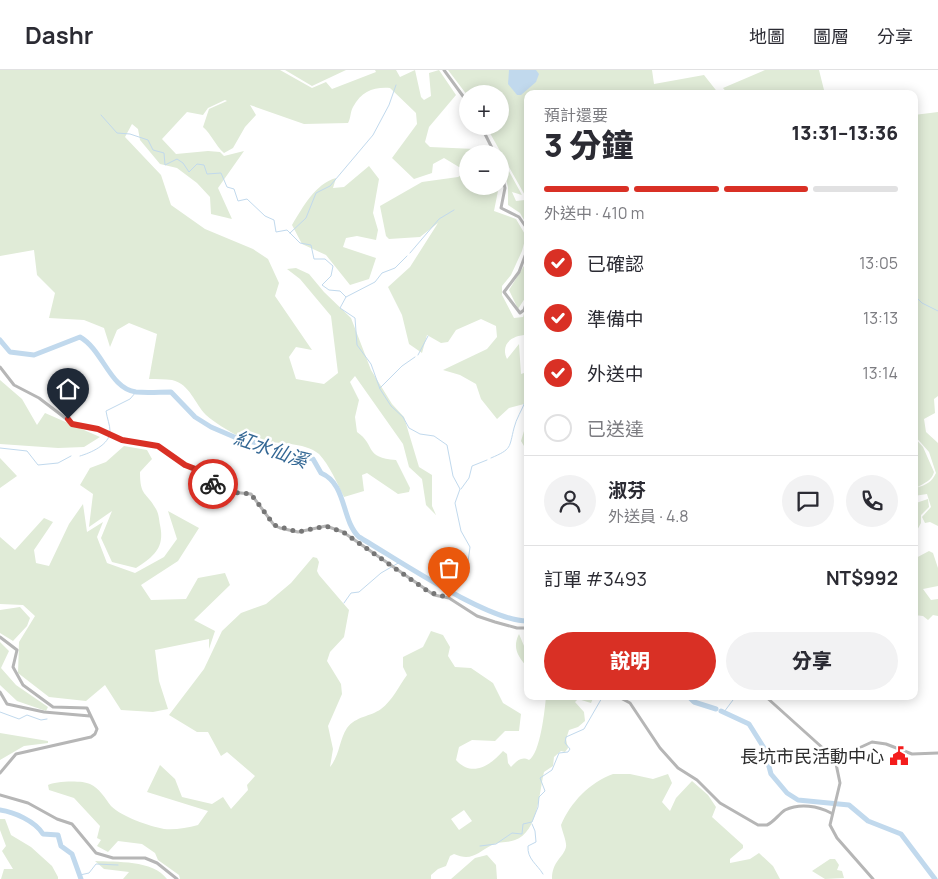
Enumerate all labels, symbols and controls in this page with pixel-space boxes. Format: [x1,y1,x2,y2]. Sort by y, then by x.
text: Dashr [25,18,93,51]
text: 地圖 [749,24,785,48]
text: 圖層 [813,24,849,48]
text: 分享 [877,24,913,48]
map controls [459,85,509,195]
button: + [459,85,509,135]
text: 預計還要 [544,104,608,126]
text: 13:31–13:36 [792,120,898,146]
text: 3 分鐘 [544,123,633,167]
button: − [459,145,509,195]
text: 外送中 · 410 m [544,202,644,224]
icon: check [544,249,572,277]
text: 已確認 [587,251,644,277]
text: 13:05 [859,252,898,274]
icon: check [544,304,572,332]
text: 準備中 [587,306,644,332]
text: 13:13 [863,307,898,329]
icon: check [544,359,572,387]
text: 外送中 [587,361,644,387]
text: 13:14 [862,362,898,384]
pin [47,368,89,419]
icon: home [54,375,82,403]
text: 已送達 [587,416,644,442]
water label: 紅水仙溪 [231,424,314,475]
courier [188,459,238,509]
icon: bike [199,470,227,498]
button: person [544,475,596,527]
button: chat [782,475,834,527]
button: phone [846,475,898,527]
text: 淑芬 [608,477,646,503]
text: 外送員 · 4.8 [608,505,688,527]
pin [428,547,470,598]
icon: bag [435,554,463,582]
text: NT$992 [826,565,898,591]
text: 訂單 #3493 [544,566,647,592]
button: 說明 [544,632,716,690]
button: 分享 [726,632,898,690]
place label: 長坑市民活動中心 [740,744,884,768]
public building icon: 長坑市民活動中心 [888,745,910,767]

